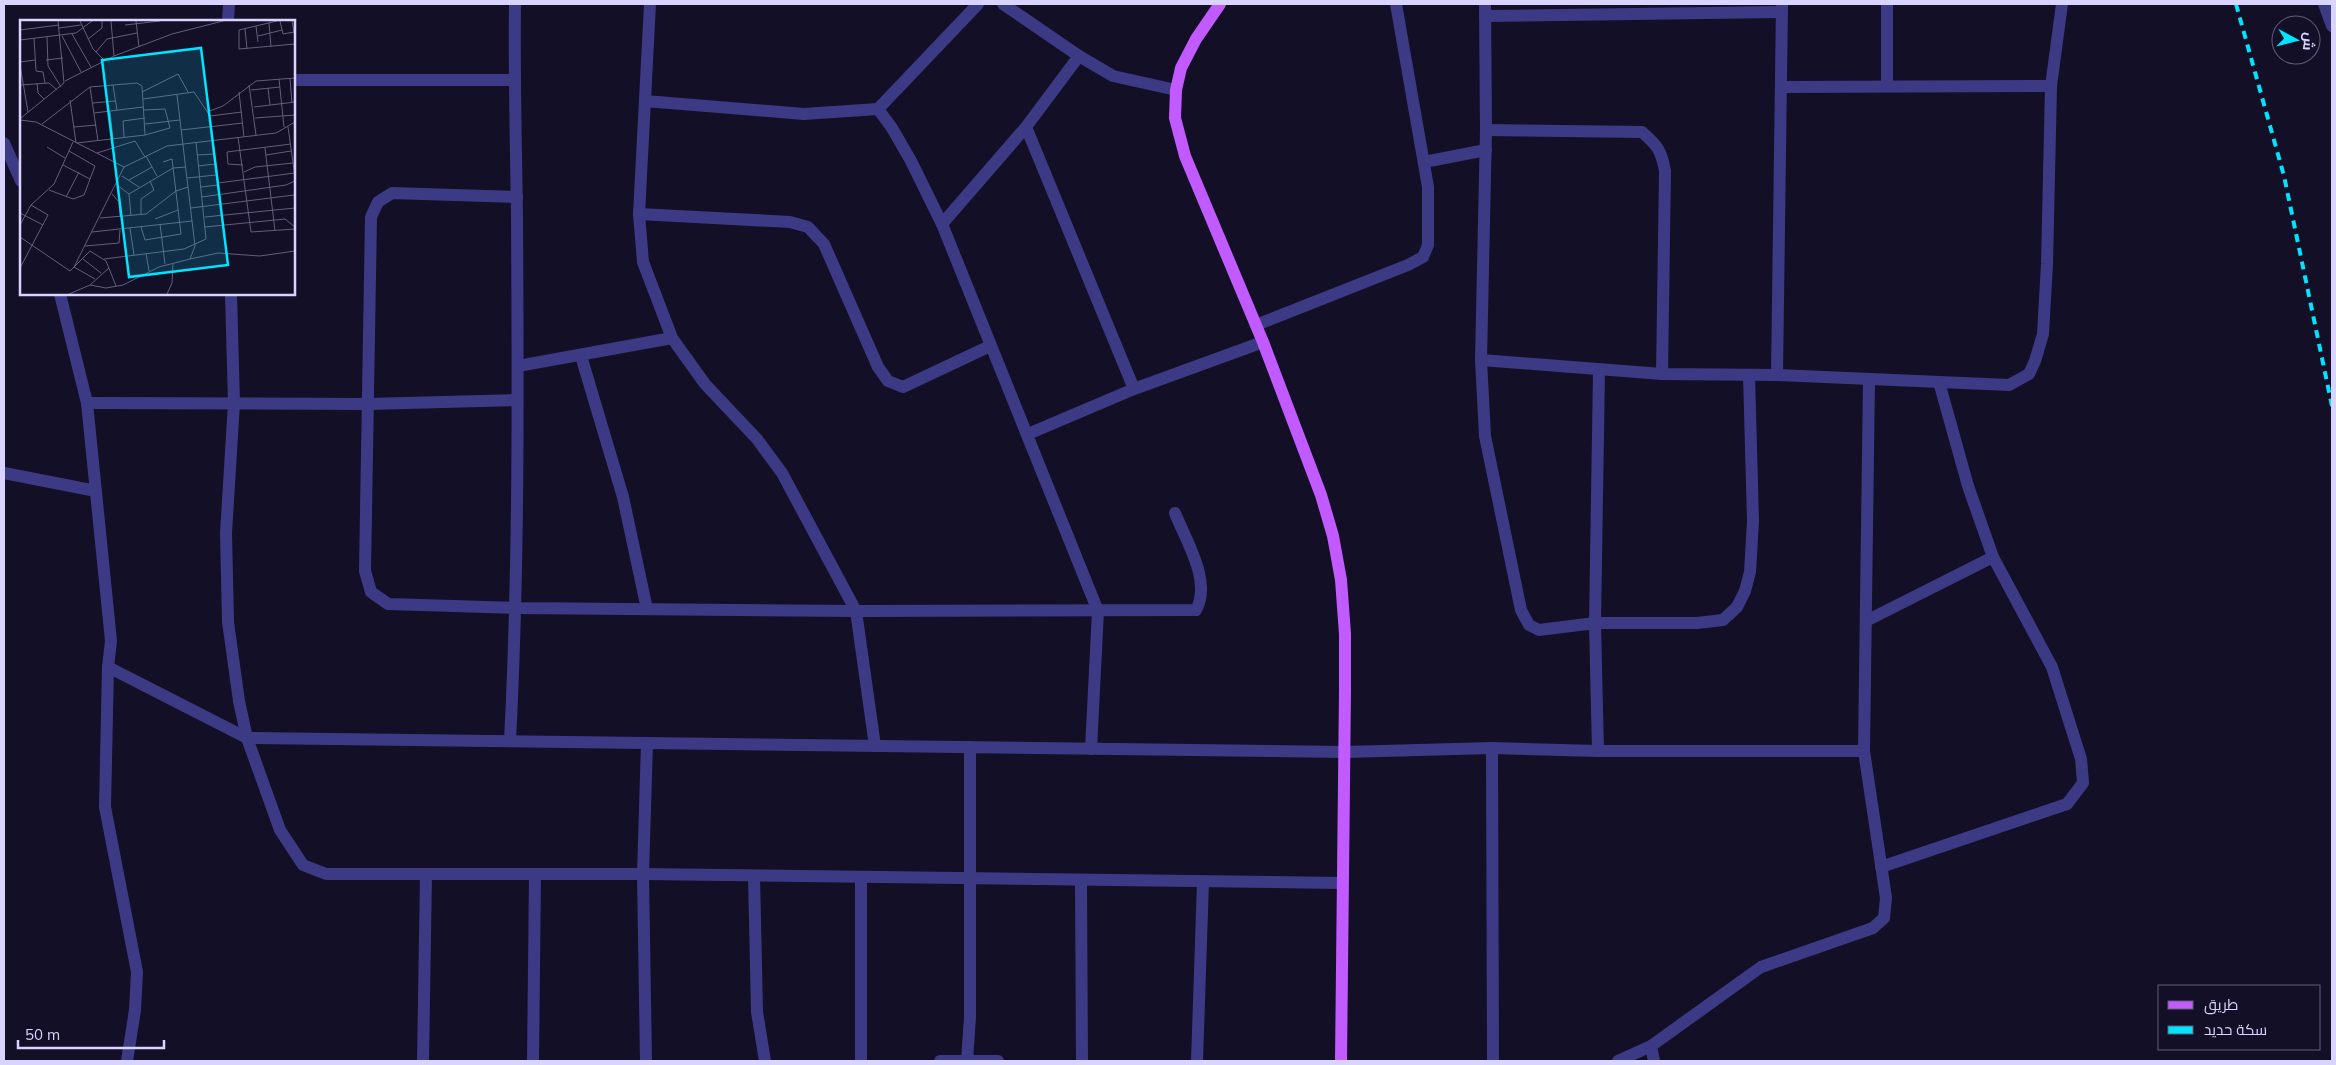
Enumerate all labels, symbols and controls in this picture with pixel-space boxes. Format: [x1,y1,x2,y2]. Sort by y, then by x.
north arrow [2271,15,2321,65]
inset map [20,20,295,295]
text: ش [2299,32,2319,52]
legend [2158,985,2321,1050]
text: طريق [2204,995,2238,1015]
scale bar [18,1018,164,1050]
text: سكة حديد [2204,1020,2267,1039]
text: 50 m [25,1025,60,1044]

